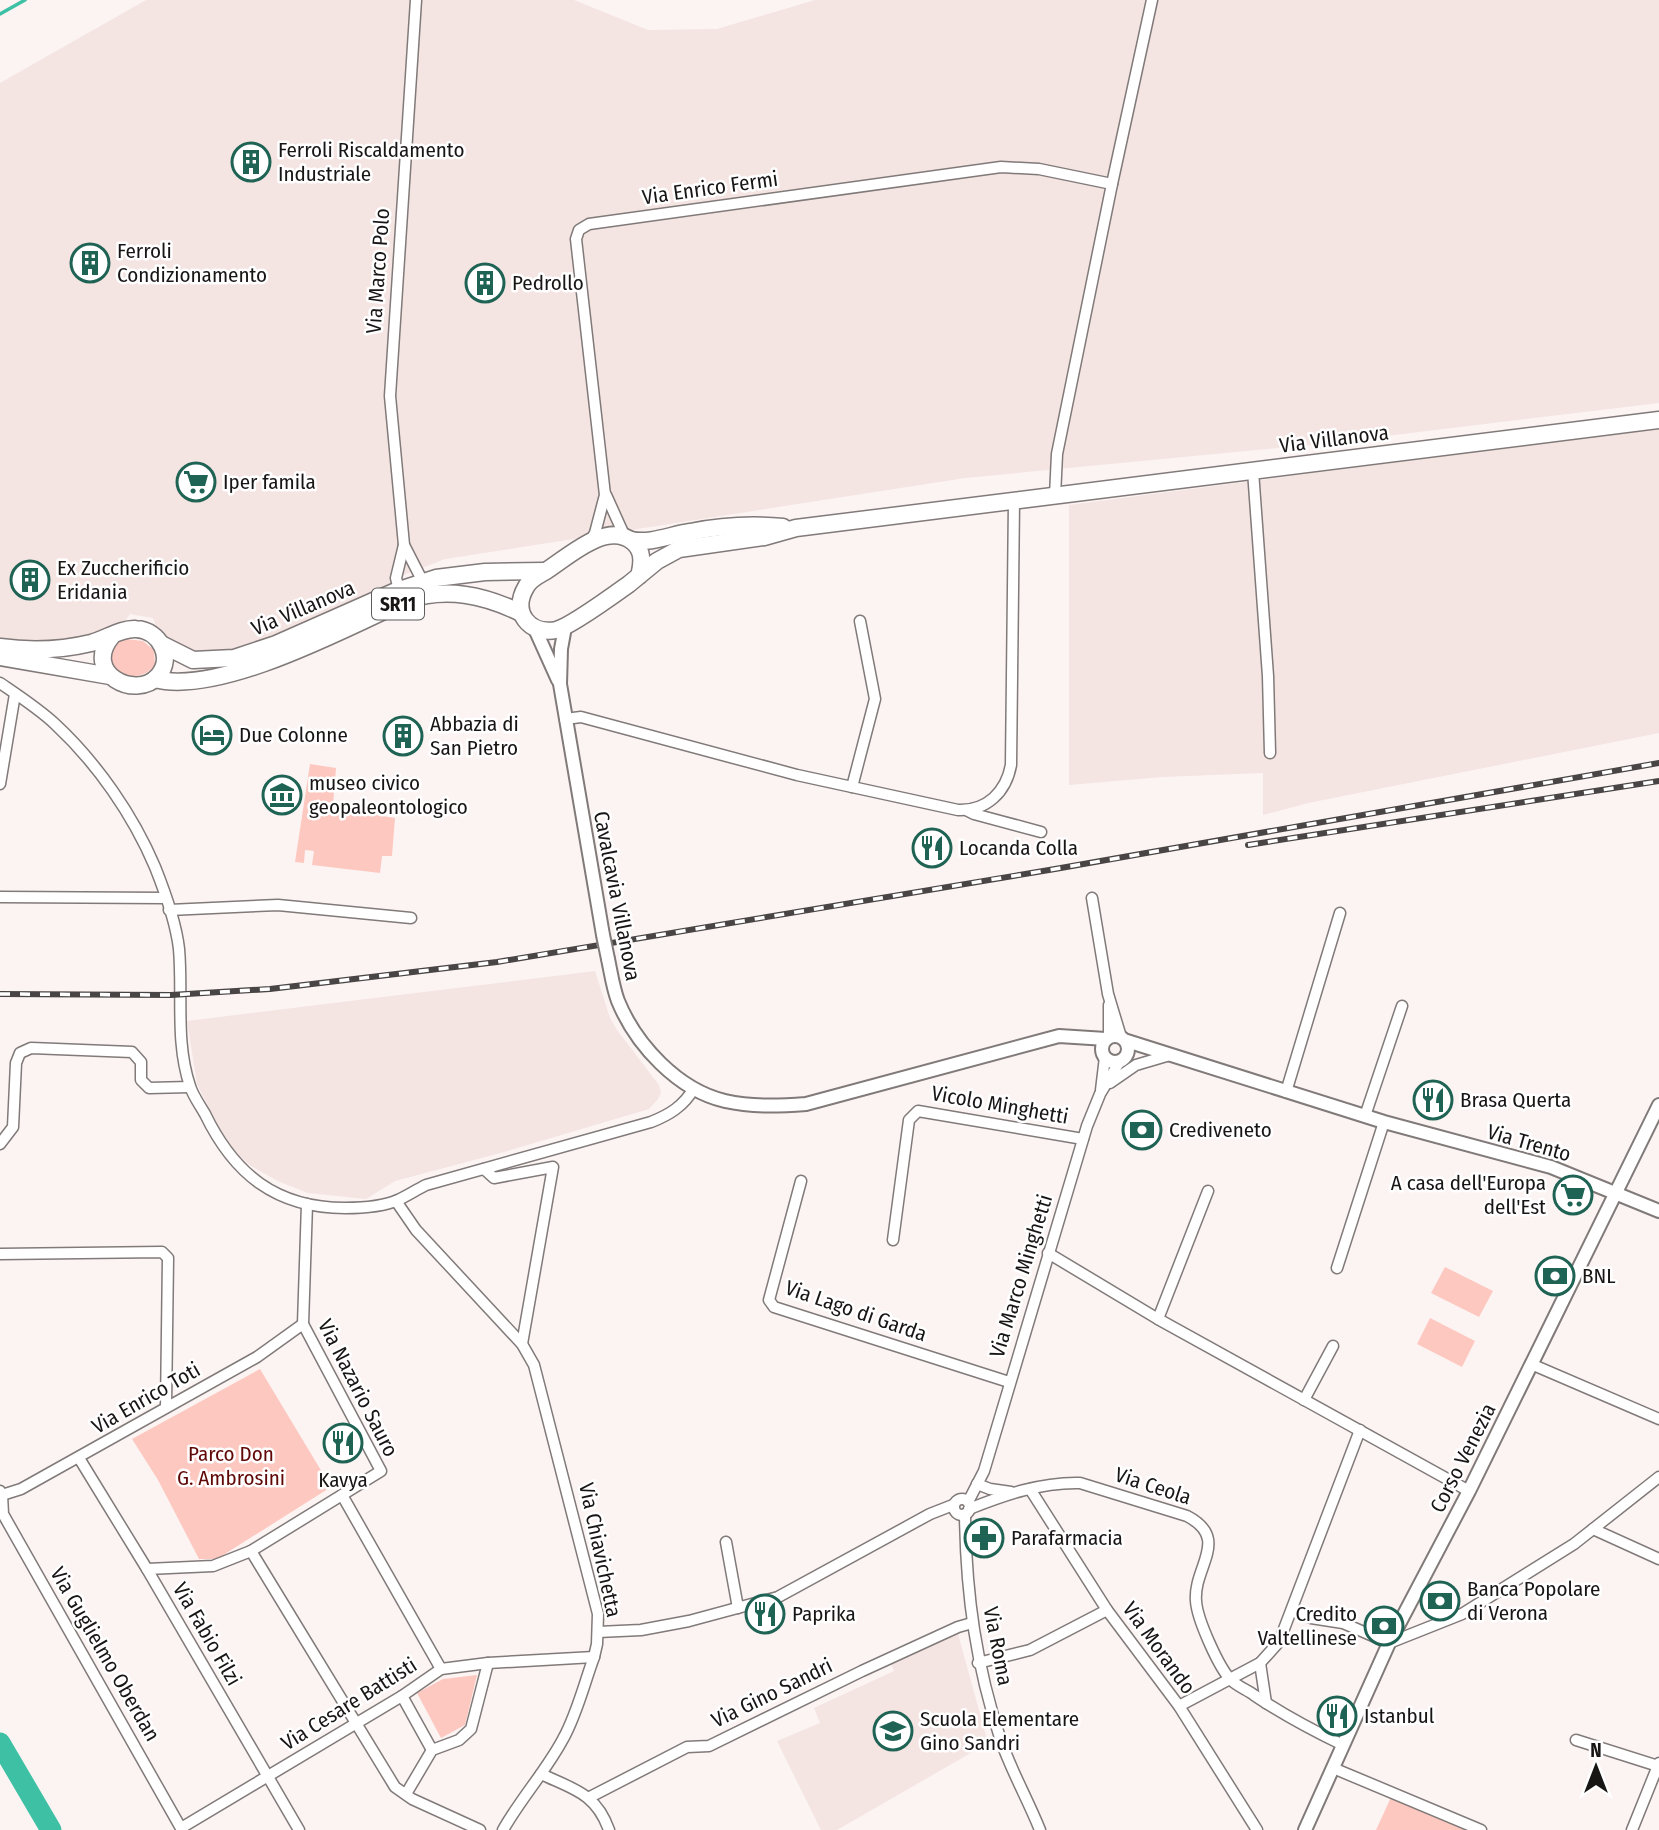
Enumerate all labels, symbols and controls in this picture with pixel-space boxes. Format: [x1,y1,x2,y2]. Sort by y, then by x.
place label: Ferroli Riscaldamento Industriale [278,137,464,187]
building icon: Ferroli Riscaldamento Industriale [230,141,272,183]
street label: Via Enrico Fermi [640,166,780,210]
street label: Via Marco Polo [361,207,395,335]
place label: Ferroli Condizionamento [117,238,267,288]
building icon: Ferroli Condizionamento [69,242,111,284]
building icon: Pedrollo [464,262,506,304]
place label: Pedrollo [512,270,584,296]
street label: Via Villanova [1278,419,1390,459]
supermarket icon: Iper famila [175,461,217,503]
place label: Iper famila [223,469,316,495]
place label: Ex Zuccherificio Eridania [57,555,189,605]
building icon: Ex Zuccherificio Eridania [9,559,51,601]
street label: Via Villanova [247,575,359,641]
road number: SR11 [372,589,424,620]
place label: Abbazia di San Pietro [430,711,519,761]
hotel icon: Due Colonne [191,714,233,756]
building icon: Abbazia di San Pietro [382,715,424,757]
place label: Due Colonne [239,722,348,748]
place label: museo civico geopaleontologico [309,770,468,820]
museum icon: museo civico geopaleontologico [261,774,303,816]
street label: Cavalcavia Villanova [588,809,646,983]
restaurant icon: Locanda Colla [911,827,953,869]
place label: Locanda Colla [959,835,1078,861]
restaurant icon: Brasa Querta [1412,1079,1454,1121]
street label: Vicolo Minghetti [929,1080,1071,1130]
place label: Brasa Querta [1460,1087,1571,1113]
bank icon: Crediveneto [1121,1109,1163,1151]
place label: Crediveneto [1169,1117,1272,1143]
street label: Via Trento [1484,1119,1574,1167]
place label: A casa dell'Europa dell'Est [1391,1170,1546,1220]
supermarket icon: A casa dell'Europa dell'Est [1552,1174,1594,1216]
street label: Via Marco Minghetti [984,1191,1058,1361]
bank icon: BNL [1534,1255,1576,1297]
place label: BNL [1582,1263,1616,1289]
street label: Via Lago di Garda [782,1275,930,1347]
street label: Via Nazario Sauro [312,1315,404,1461]
street label: Via Enrico Toti [87,1357,205,1439]
street label: Corso Venezia [1424,1399,1502,1517]
restaurant icon: Kavya [322,1422,364,1464]
park label: Parco Don G. Ambrosini [177,1441,285,1491]
street label: Via Ceola [1112,1461,1194,1511]
place label: Kavya [318,1467,368,1493]
street label: Via Chiavichetta [573,1480,627,1620]
pharmacy icon: Parafarmacia [963,1517,1005,1559]
place label: Parafarmacia [1011,1525,1123,1551]
street label: Via Guglielmo Oberdan [44,1562,166,1746]
place label: Banca Popolare di Verona [1467,1576,1600,1626]
street label: Via Fabio Filzi [167,1578,247,1690]
bank icon: Banca Popolare di Verona [1419,1580,1461,1622]
restaurant icon: Paprika [744,1593,786,1635]
street label: Via Morando [1117,1597,1201,1699]
place label: Paprika [792,1601,856,1627]
place label: Credito Valtellinese [1257,1601,1357,1651]
street label: Via Roma [978,1604,1018,1688]
bank icon: Credito Valtellinese [1363,1605,1405,1647]
street label: Via Cesare Battisti [276,1652,422,1756]
street label: Via Gino Sandri [707,1653,837,1733]
restaurant icon: Istanbul [1316,1695,1358,1737]
place label: Istanbul [1364,1703,1435,1729]
place label: Scuola Elementare Gino Sandri [920,1706,1079,1756]
school or university icon: Scuola Elementare Gino Sandri [872,1710,914,1752]
north arrow [1561,1732,1631,1802]
text: N [1590,1739,1602,1762]

